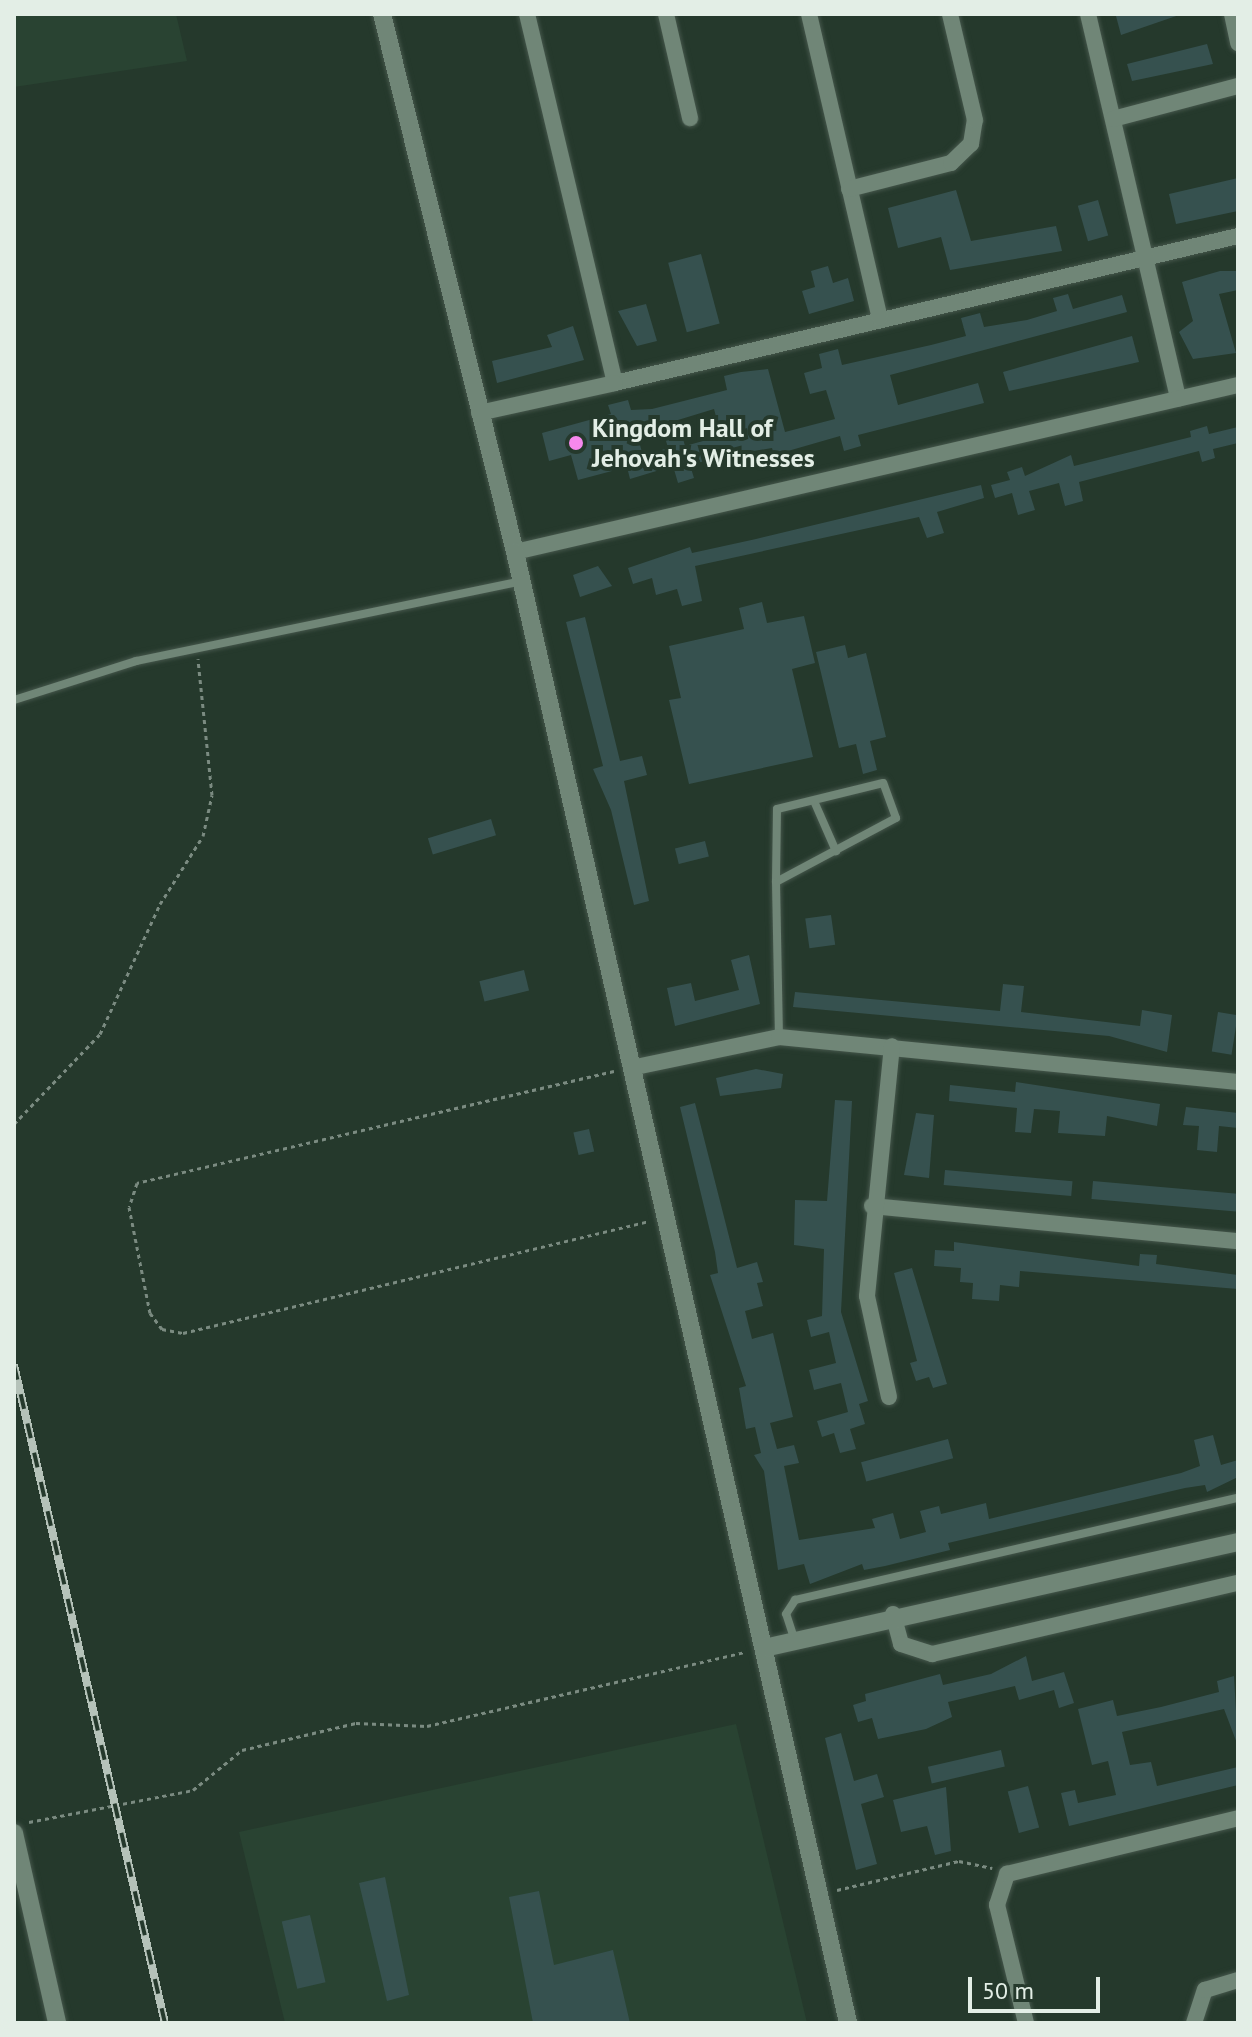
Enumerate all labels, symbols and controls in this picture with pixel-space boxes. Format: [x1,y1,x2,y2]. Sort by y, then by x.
place label: Kingdom Hall of Jehovah's Witnesses [592,412,815,474]
marker: Kingdom Hall of Jehovah's Witnesses [567,434,585,452]
scale bar [972,1961,1104,2011]
text: 50 m [982,1975,1034,2006]

